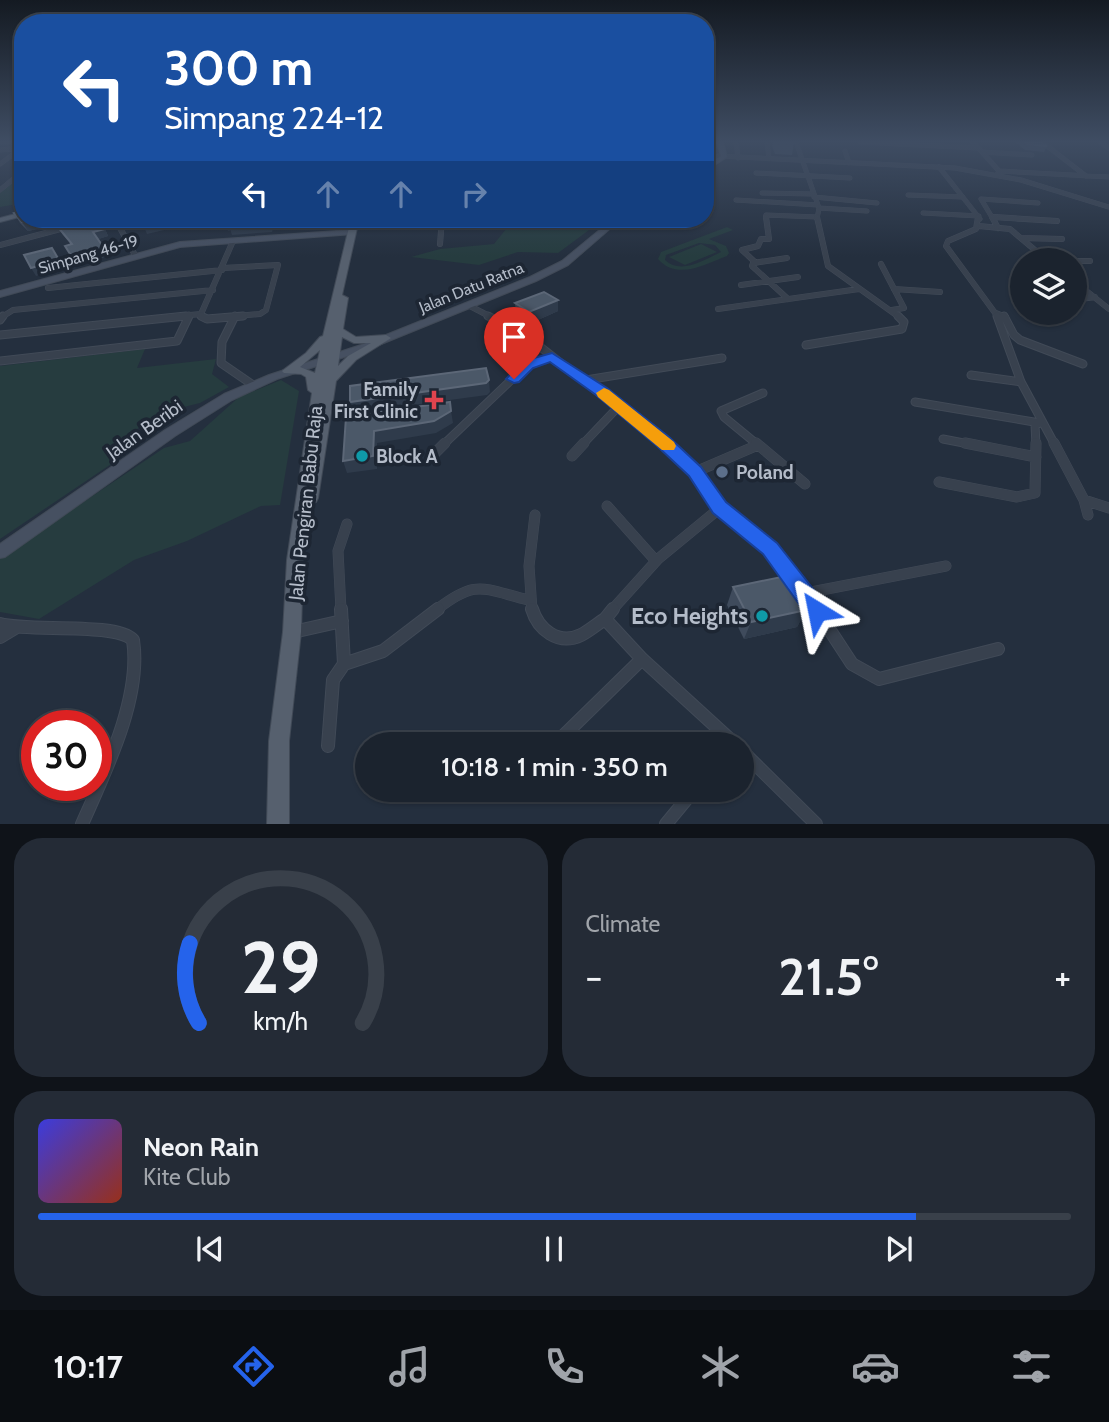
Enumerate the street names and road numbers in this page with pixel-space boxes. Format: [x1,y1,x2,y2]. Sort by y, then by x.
street label: Simpang 46-19 [36,231,140,278]
street label: Jalan Datu Ratna [415,258,527,317]
street label: Jalan Beribi [101,395,187,465]
street label: Jalan Pengiran Babu Raja [284,404,327,603]

